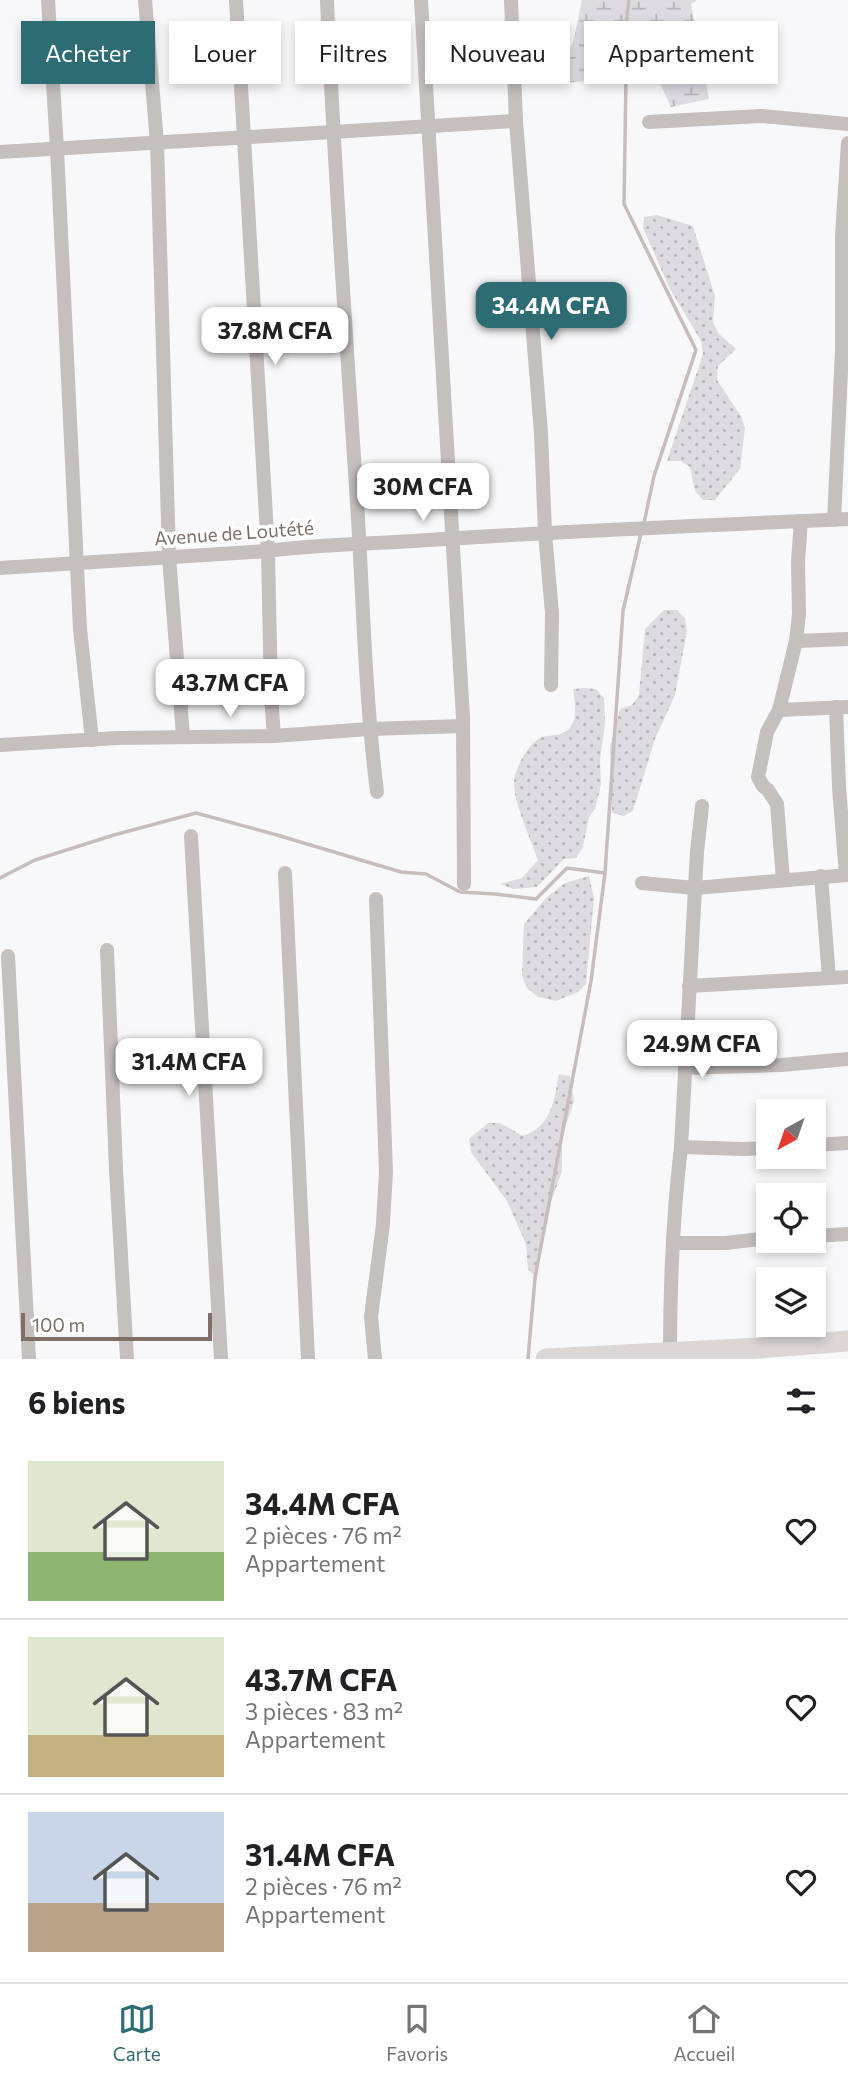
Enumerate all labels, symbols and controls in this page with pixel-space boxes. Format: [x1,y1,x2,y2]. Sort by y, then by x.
chip: Acheter [21,21,155,84]
chip: Louer [169,21,281,84]
chip: Filtres [295,21,411,84]
chip: Nouveau [425,21,570,84]
chip: Appartement [584,21,778,84]
pin: 34.4M CFA [471,282,631,342]
text: 34.4M CFA [492,291,610,319]
pin: 37.8M CFA [195,308,355,367]
text: 37.8M CFA [217,316,333,344]
pin: 30M CFA [358,463,488,523]
text: 30M CFA [373,472,473,500]
street label: Avenue de Loutété [154,515,314,550]
pin: 43.7M CFA [150,660,310,719]
text: 43.7M CFA [172,668,288,696]
pin: 24.9M CFA [622,1020,782,1080]
text: 24.9M CFA [643,1029,761,1057]
pin: 31.4M CFA [109,1038,269,1098]
text: 31.4M CFA [132,1047,246,1075]
north arrow [756,1099,826,1169]
map controls [756,1099,826,1337]
button: locate [756,1183,826,1253]
button: layers [756,1267,826,1337]
scale bar [21,1310,212,1342]
text: 100 m [32,1313,85,1336]
icon: filters [782,1382,820,1420]
text: 6 biens [28,1383,126,1420]
text: 34.4M CFA [245,1484,400,1521]
icon: home [84,1489,168,1573]
icon: heart [782,1512,820,1550]
text: 2 pièces · 76 m² [245,1521,402,1549]
text: Appartement [245,1549,386,1577]
text: 43.7M CFA [245,1660,397,1697]
icon: home [84,1665,168,1749]
icon: heart [782,1688,820,1726]
text: 3 pièces · 83 m² [245,1697,403,1725]
text: Appartement [245,1725,386,1753]
text: 31.4M CFA [245,1835,395,1872]
icon: home [84,1840,168,1924]
icon: heart [782,1863,820,1901]
text: 2 pièces · 76 m² [245,1872,402,1900]
text: Appartement [245,1900,386,1928]
tab: Carte [113,2000,161,2065]
tab: Favoris [386,2000,448,2065]
tab: Accueil [674,2000,735,2065]

